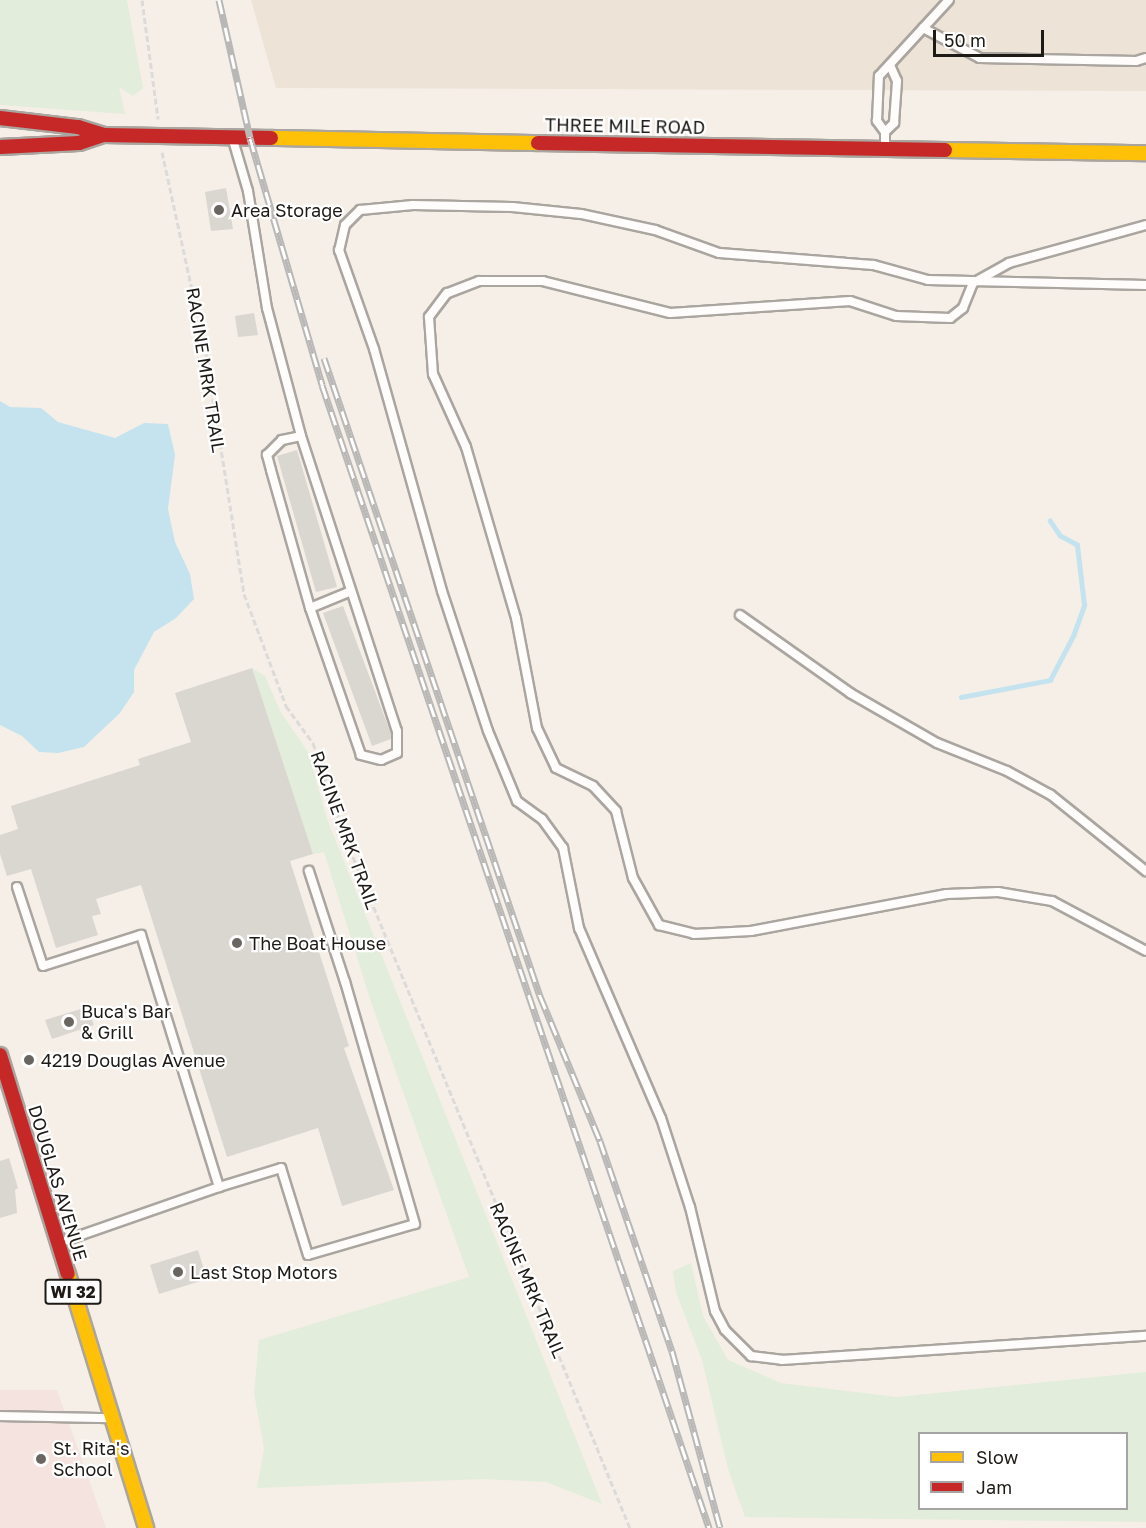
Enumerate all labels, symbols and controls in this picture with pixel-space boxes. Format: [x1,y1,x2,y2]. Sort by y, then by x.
scale bar [936,18,1047,56]
text: 50 m [944,29,986,51]
street label: THREE MILE ROAD [545,114,705,138]
place label: Area Storage [231,199,343,221]
marker: Area Storage [212,203,226,217]
street label: RACINE MRK TRAIL [182,286,230,454]
street label: RACINE MRK TRAIL [306,748,384,912]
place label: The Boat House [249,932,386,954]
marker: The Boat House [230,936,244,950]
place label: Buca's Bar & Grill [81,1001,171,1044]
marker: Buca's Bar & Grill [62,1015,76,1029]
place label: 4219 Douglas Avenue [41,1049,225,1071]
marker: 4219 Douglas Avenue [22,1053,36,1067]
street label: DOUGLAS AVENUE [24,1103,92,1263]
street label: RACINE MRK TRAIL [485,1199,571,1361]
place label: Last Stop Motors [190,1261,337,1283]
marker: Last Stop Motors [171,1265,185,1279]
road number: WI 32 [44,1279,101,1305]
legend [918,1432,1128,1510]
place label: St. Rita's School [53,1438,130,1480]
text: Slow [976,1446,1018,1468]
marker: St. Rita's School [34,1452,48,1466]
text: Jam [976,1476,1012,1498]

